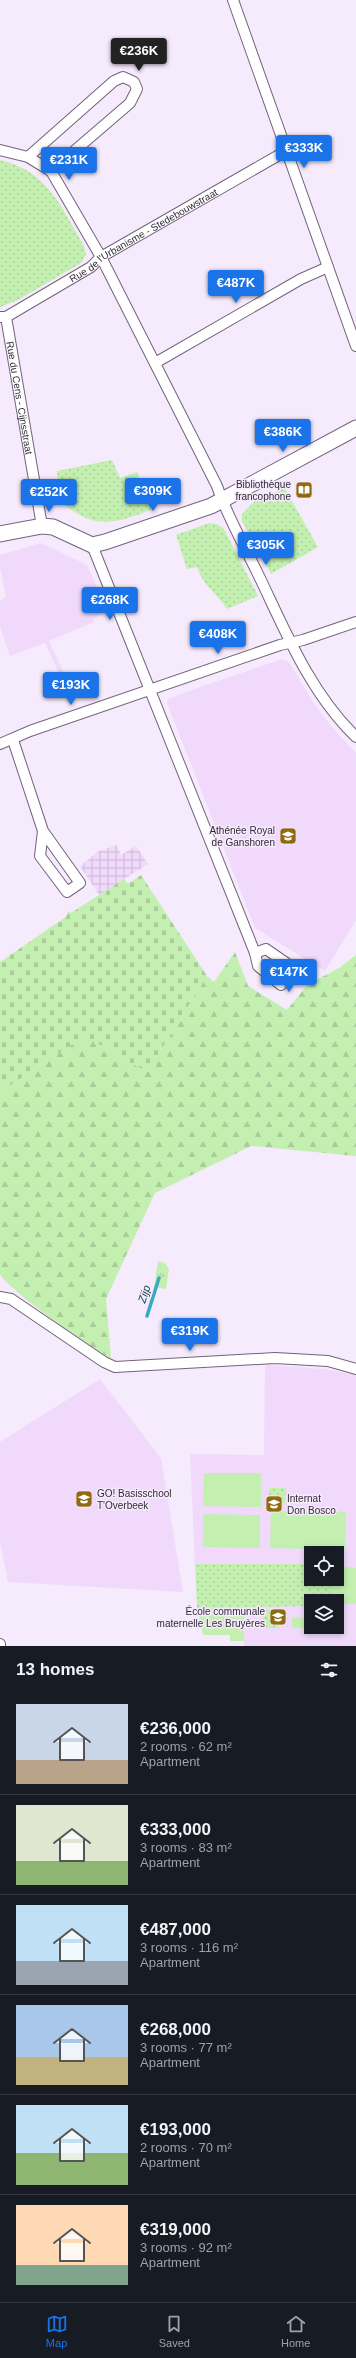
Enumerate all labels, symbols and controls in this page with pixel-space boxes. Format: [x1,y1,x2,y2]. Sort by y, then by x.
pin: €236K [111,38,167,72]
text: €236K [120,43,158,58]
pin: €333K [276,135,332,169]
text: €333K [285,140,323,155]
pin: €231K [41,147,97,181]
text: €231K [50,152,88,167]
street label: Rue de l'Urbanisme - Stedebouwstraat [67,186,220,285]
pin: €487K [208,270,264,304]
text: €487K [217,275,255,290]
street label: Rue du Cens - Cijnsstraat [4,340,35,456]
pin: €386K [255,419,311,453]
text: €386K [264,424,302,439]
pin: €309K [125,478,181,512]
pin: €252K [21,479,77,513]
place label: Bibliothèque francophone [235,479,291,502]
library icon: Bibliothèque francophone [294,480,314,500]
text: €309K [134,483,172,498]
text: €252K [30,484,68,499]
pin: €305K [238,532,294,566]
text: €305K [247,537,285,552]
pin: €268K [82,587,138,621]
text: €268K [91,592,129,607]
pin: €408K [190,621,246,655]
text: €408K [199,626,237,641]
pin: €193K [43,672,99,706]
text: €193K [52,677,90,692]
place label: Athénée Royal de Ganshoren [209,825,275,848]
school or university icon: Athénée Royal de Ganshoren [278,826,298,846]
pin: €147K [261,959,317,993]
text: €147K [270,964,308,979]
water label: Zijp [135,1284,152,1305]
pin: €319K [162,1318,218,1352]
text: €319K [171,1323,209,1338]
place label: GO! Basisschool T'Overbeek [97,1488,171,1511]
school or university icon: GO! Basisschool T'Overbeek [74,1489,94,1509]
place label: Internat Don Bosco [287,1493,336,1516]
school or university icon: Internat Don Bosco [264,1494,284,1514]
map controls [304,1546,344,1634]
button: locate [304,1546,344,1586]
button: layers [304,1594,344,1634]
place label: École communale maternelle Les Bruyères [157,1605,265,1629]
school or university icon: École communale maternelle Les Bruyères [268,1607,288,1627]
icon: filters [318,1659,340,1681]
text: 13 homes [16,1660,94,1679]
text: €236,000 [140,1719,211,1738]
icon: home [48,1720,96,1768]
text: 2 rooms · 62 m² [140,1739,232,1754]
text: Apartment [140,1754,200,1769]
text: €333,000 [140,1820,211,1839]
icon: home [48,1821,96,1869]
text: 3 rooms · 83 m² [140,1840,232,1855]
text: Apartment [140,1855,200,1870]
text: €487,000 [140,1920,211,1939]
icon: home [48,1921,96,1969]
text: 3 rooms · 116 m² [140,1940,238,1955]
text: Apartment [140,1955,200,1970]
text: €268,000 [140,2020,211,2039]
icon: home [48,2021,96,2069]
text: 3 rooms · 77 m² [140,2040,232,2055]
text: Apartment [140,2055,200,2070]
text: €193,000 [140,2120,211,2139]
icon: home [48,2121,96,2169]
text: 2 rooms · 70 m² [140,2140,232,2155]
text: Apartment [140,2155,200,2170]
text: €319,000 [140,2220,211,2239]
icon: home [48,2221,96,2269]
text: 3 rooms · 92 m² [140,2240,232,2255]
text: Apartment [140,2255,200,2270]
tab: Map [46,2313,68,2349]
tab: Saved [159,2313,190,2349]
tab: Home [281,2313,310,2349]

